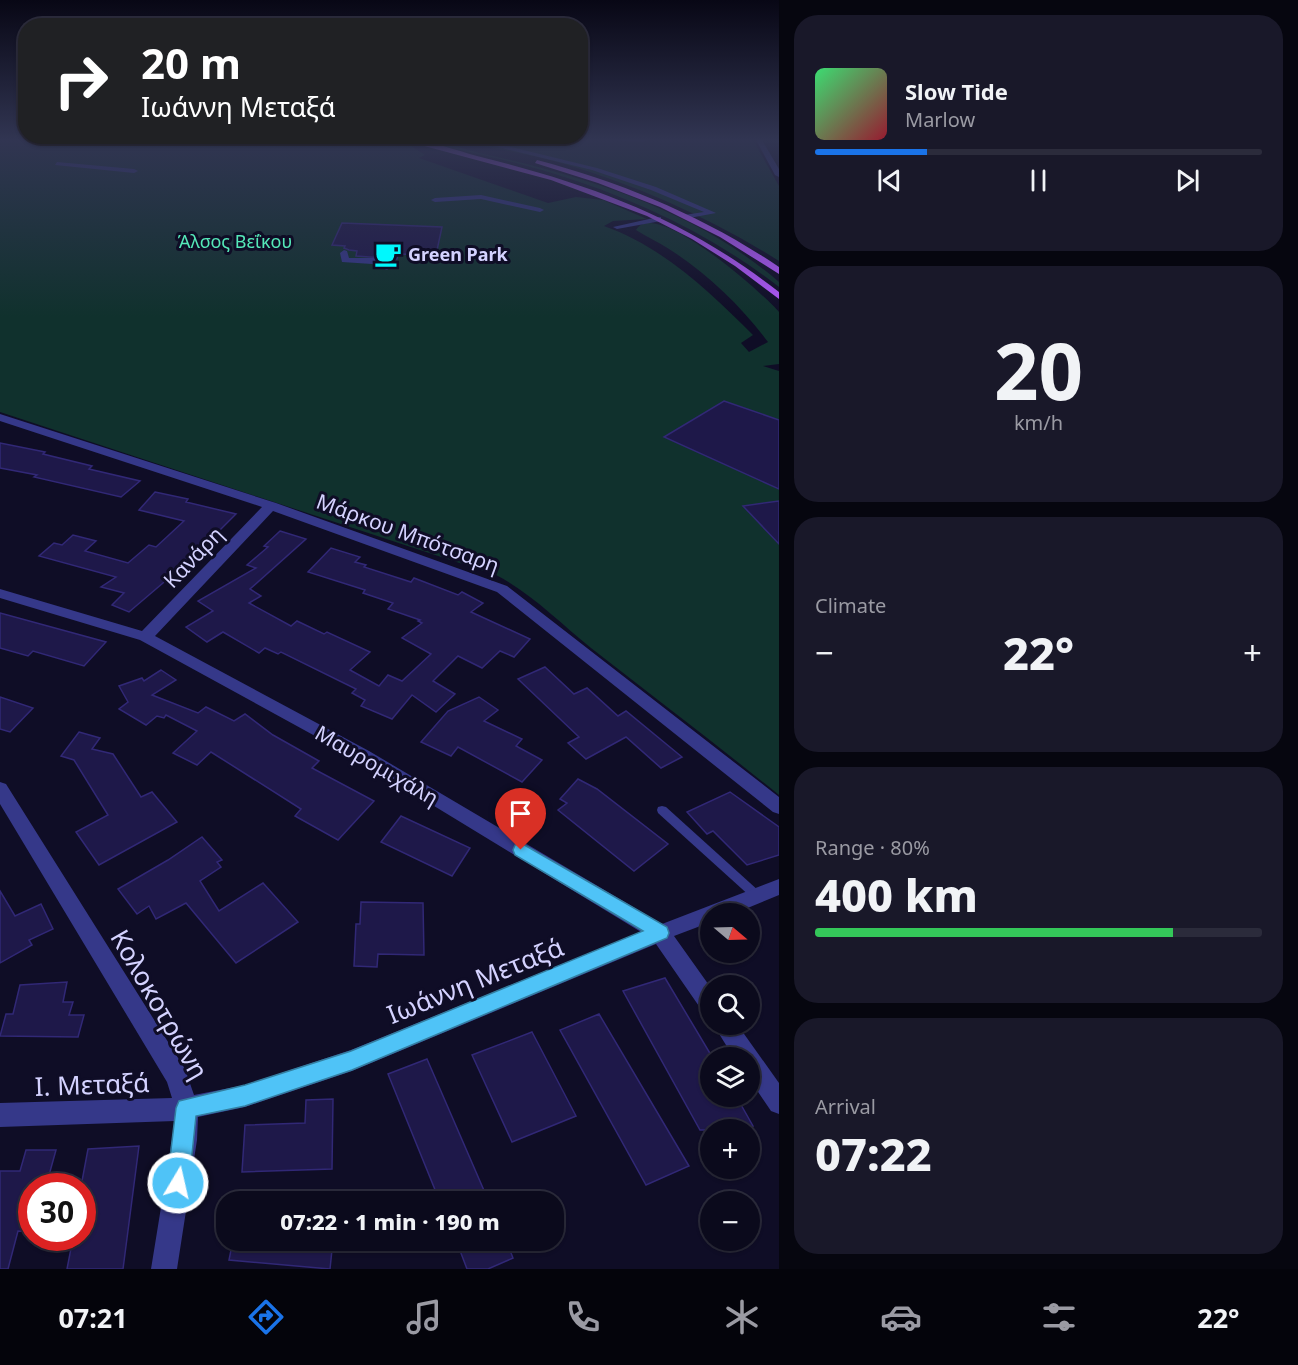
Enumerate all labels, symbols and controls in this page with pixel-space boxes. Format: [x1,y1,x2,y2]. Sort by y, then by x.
text: 20 m [141,34,241,91]
icon: right [42,42,120,120]
text: Slow Tide [905,76,1008,106]
text: Ιωάννη Μεταξά [141,88,336,125]
text: Marlow [905,106,975,133]
icon: previous [873,164,906,197]
icon: pause [1022,164,1055,197]
icon: next [1171,164,1204,197]
park label: Άλσος Βεΐκου [178,229,292,253]
cafe icon: Green Park [373,239,403,269]
place label: Green Park [408,242,509,266]
text: 20 [994,317,1083,423]
text: km/h [1014,409,1063,436]
street label: Μάρκου Μπότσαρη [313,487,503,579]
street label: Κανάρη [157,520,229,594]
text: Climate [815,592,886,619]
text: 22° [1003,622,1074,683]
text: − [815,630,834,675]
text: + [1243,630,1262,675]
street label: Μαυρομιχάλη [310,718,444,812]
pin [495,788,546,850]
icon: arrive [504,797,537,830]
text: Range · 80% [815,834,930,861]
text: 400 km [815,864,978,925]
north arrow [700,903,760,963]
map controls [700,903,760,1251]
street label: Κολοκοτρώνη [103,922,217,1086]
street label: Ιωάννη Μεταξά [381,928,569,1032]
button: search [700,975,760,1035]
button: layers [700,1047,760,1107]
street label: Ι. Μεταξά [34,1064,150,1104]
text: Arrival [815,1093,876,1120]
button: + [700,1119,760,1179]
text: 07:22 [815,1123,932,1184]
position arrow [146,1151,210,1215]
speed limit sign: 30 [18,1173,96,1251]
button: − [700,1191,760,1251]
text: 07:22 · 1 min · 190 m [280,1206,500,1236]
icon: directions [245,1296,287,1338]
icon: music [403,1296,445,1338]
icon: phone [562,1296,604,1338]
icon: climate [721,1296,763,1338]
icon: car [880,1296,922,1338]
icon: filters [1038,1296,1080,1338]
text: 07:21 [58,1299,128,1336]
text: 22° [1197,1299,1240,1336]

